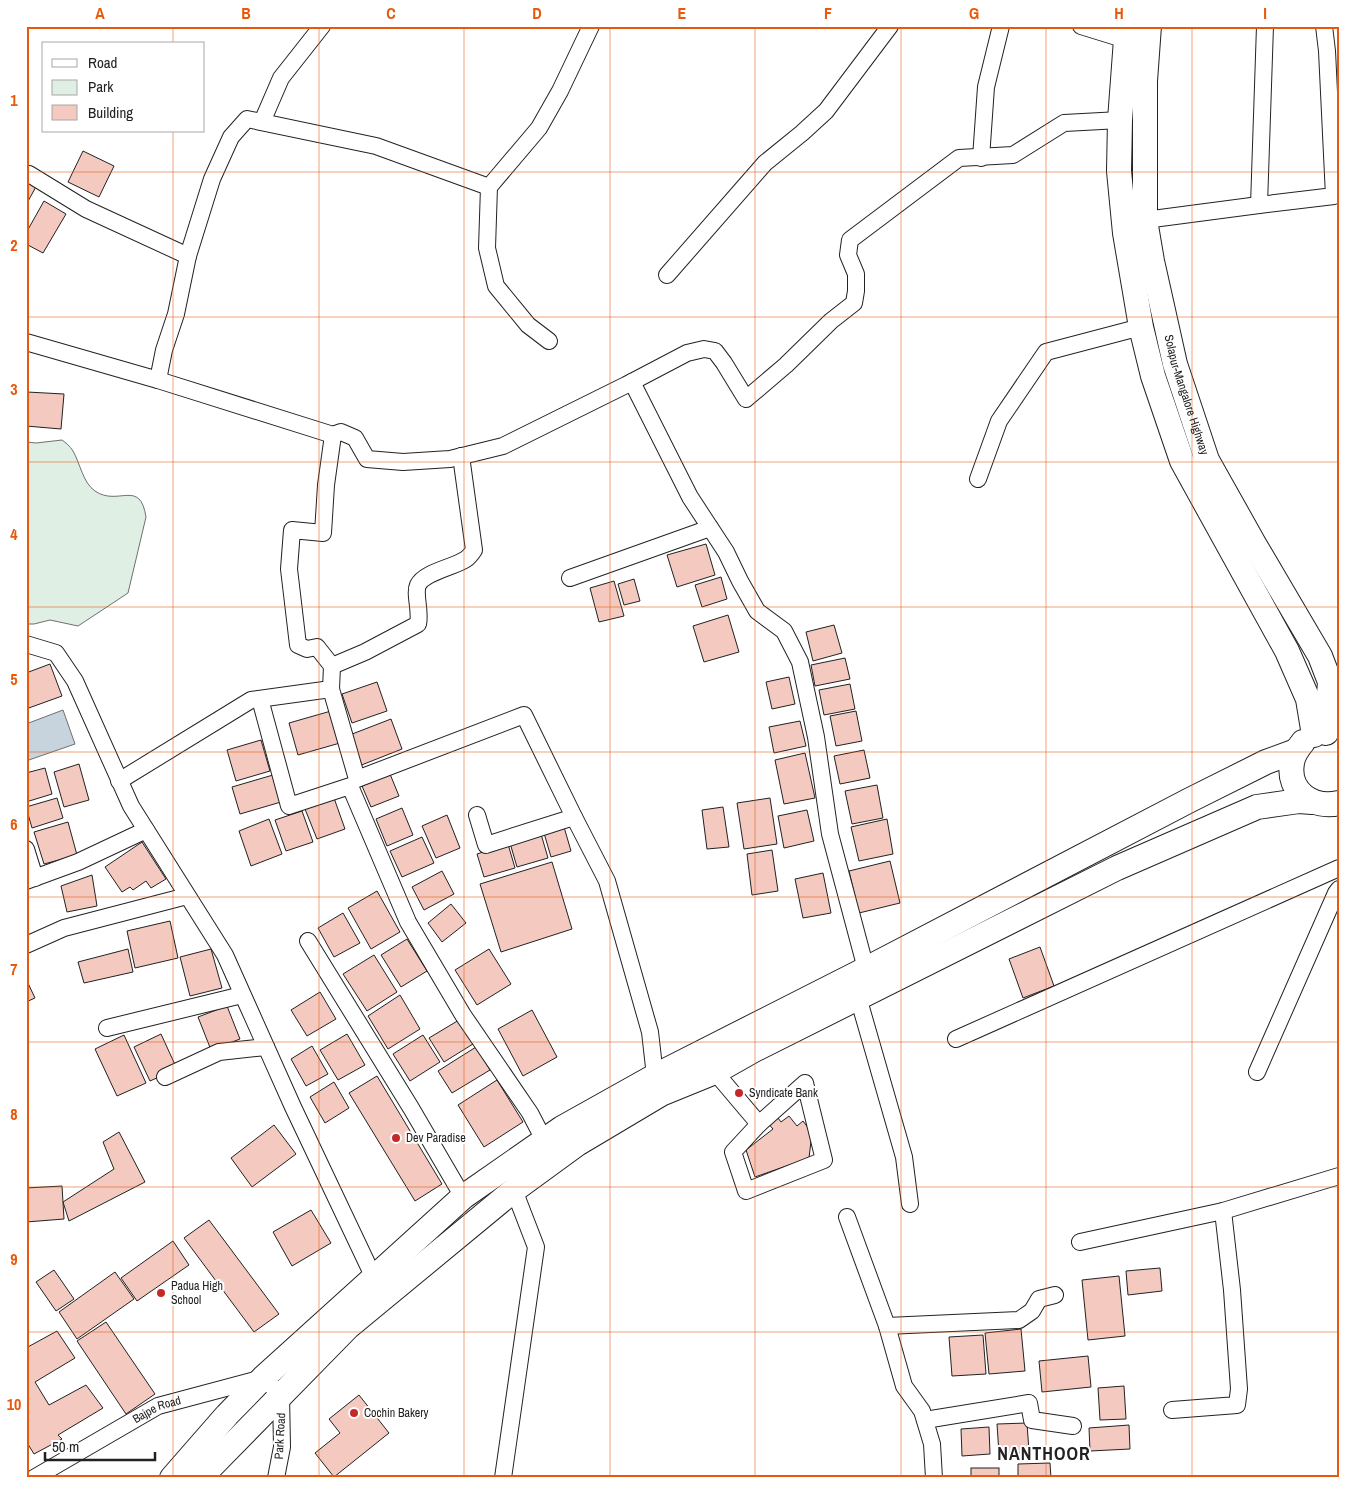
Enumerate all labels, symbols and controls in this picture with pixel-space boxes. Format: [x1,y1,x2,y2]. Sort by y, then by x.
text: A [95,2,105,24]
text: B [241,2,251,24]
text: C [386,2,396,24]
text: D [532,2,542,24]
text: E [678,2,687,24]
text: F [824,2,832,24]
text: G [969,2,979,24]
text: H [1114,2,1124,24]
text: I [1263,2,1267,24]
legend [42,42,205,132]
text: Road [88,52,117,73]
text: Park [88,76,114,97]
text: 1 [10,89,18,111]
text: Building [88,102,133,123]
text: 2 [10,234,18,256]
street label: Solapur-Mangalore Highway [1161,333,1213,457]
text: 3 [10,378,18,400]
text: 4 [10,523,18,545]
text: 5 [10,668,18,690]
text: 6 [10,813,18,835]
text: 7 [10,958,18,980]
place label: Syndicate Bank [749,1085,818,1101]
marker: Syndicate Bank [733,1087,745,1099]
text: 8 [10,1103,18,1125]
place label: Dev Paradise [406,1130,466,1146]
marker: Dev Paradise [390,1132,402,1144]
text: 9 [10,1248,18,1270]
place label: Padua High School [171,1278,223,1308]
marker: Padua High School [155,1287,167,1299]
street label: Bajpe Road [130,1392,183,1427]
text: 10 [7,1393,21,1415]
place label: Cochin Bakery [364,1405,429,1421]
marker: Cochin Bakery [348,1407,360,1419]
street label: Park Road [271,1412,289,1460]
scale bar [45,1429,155,1461]
text: 50 m [52,1436,79,1457]
district label: NANTHOOR [997,1441,1091,1466]

